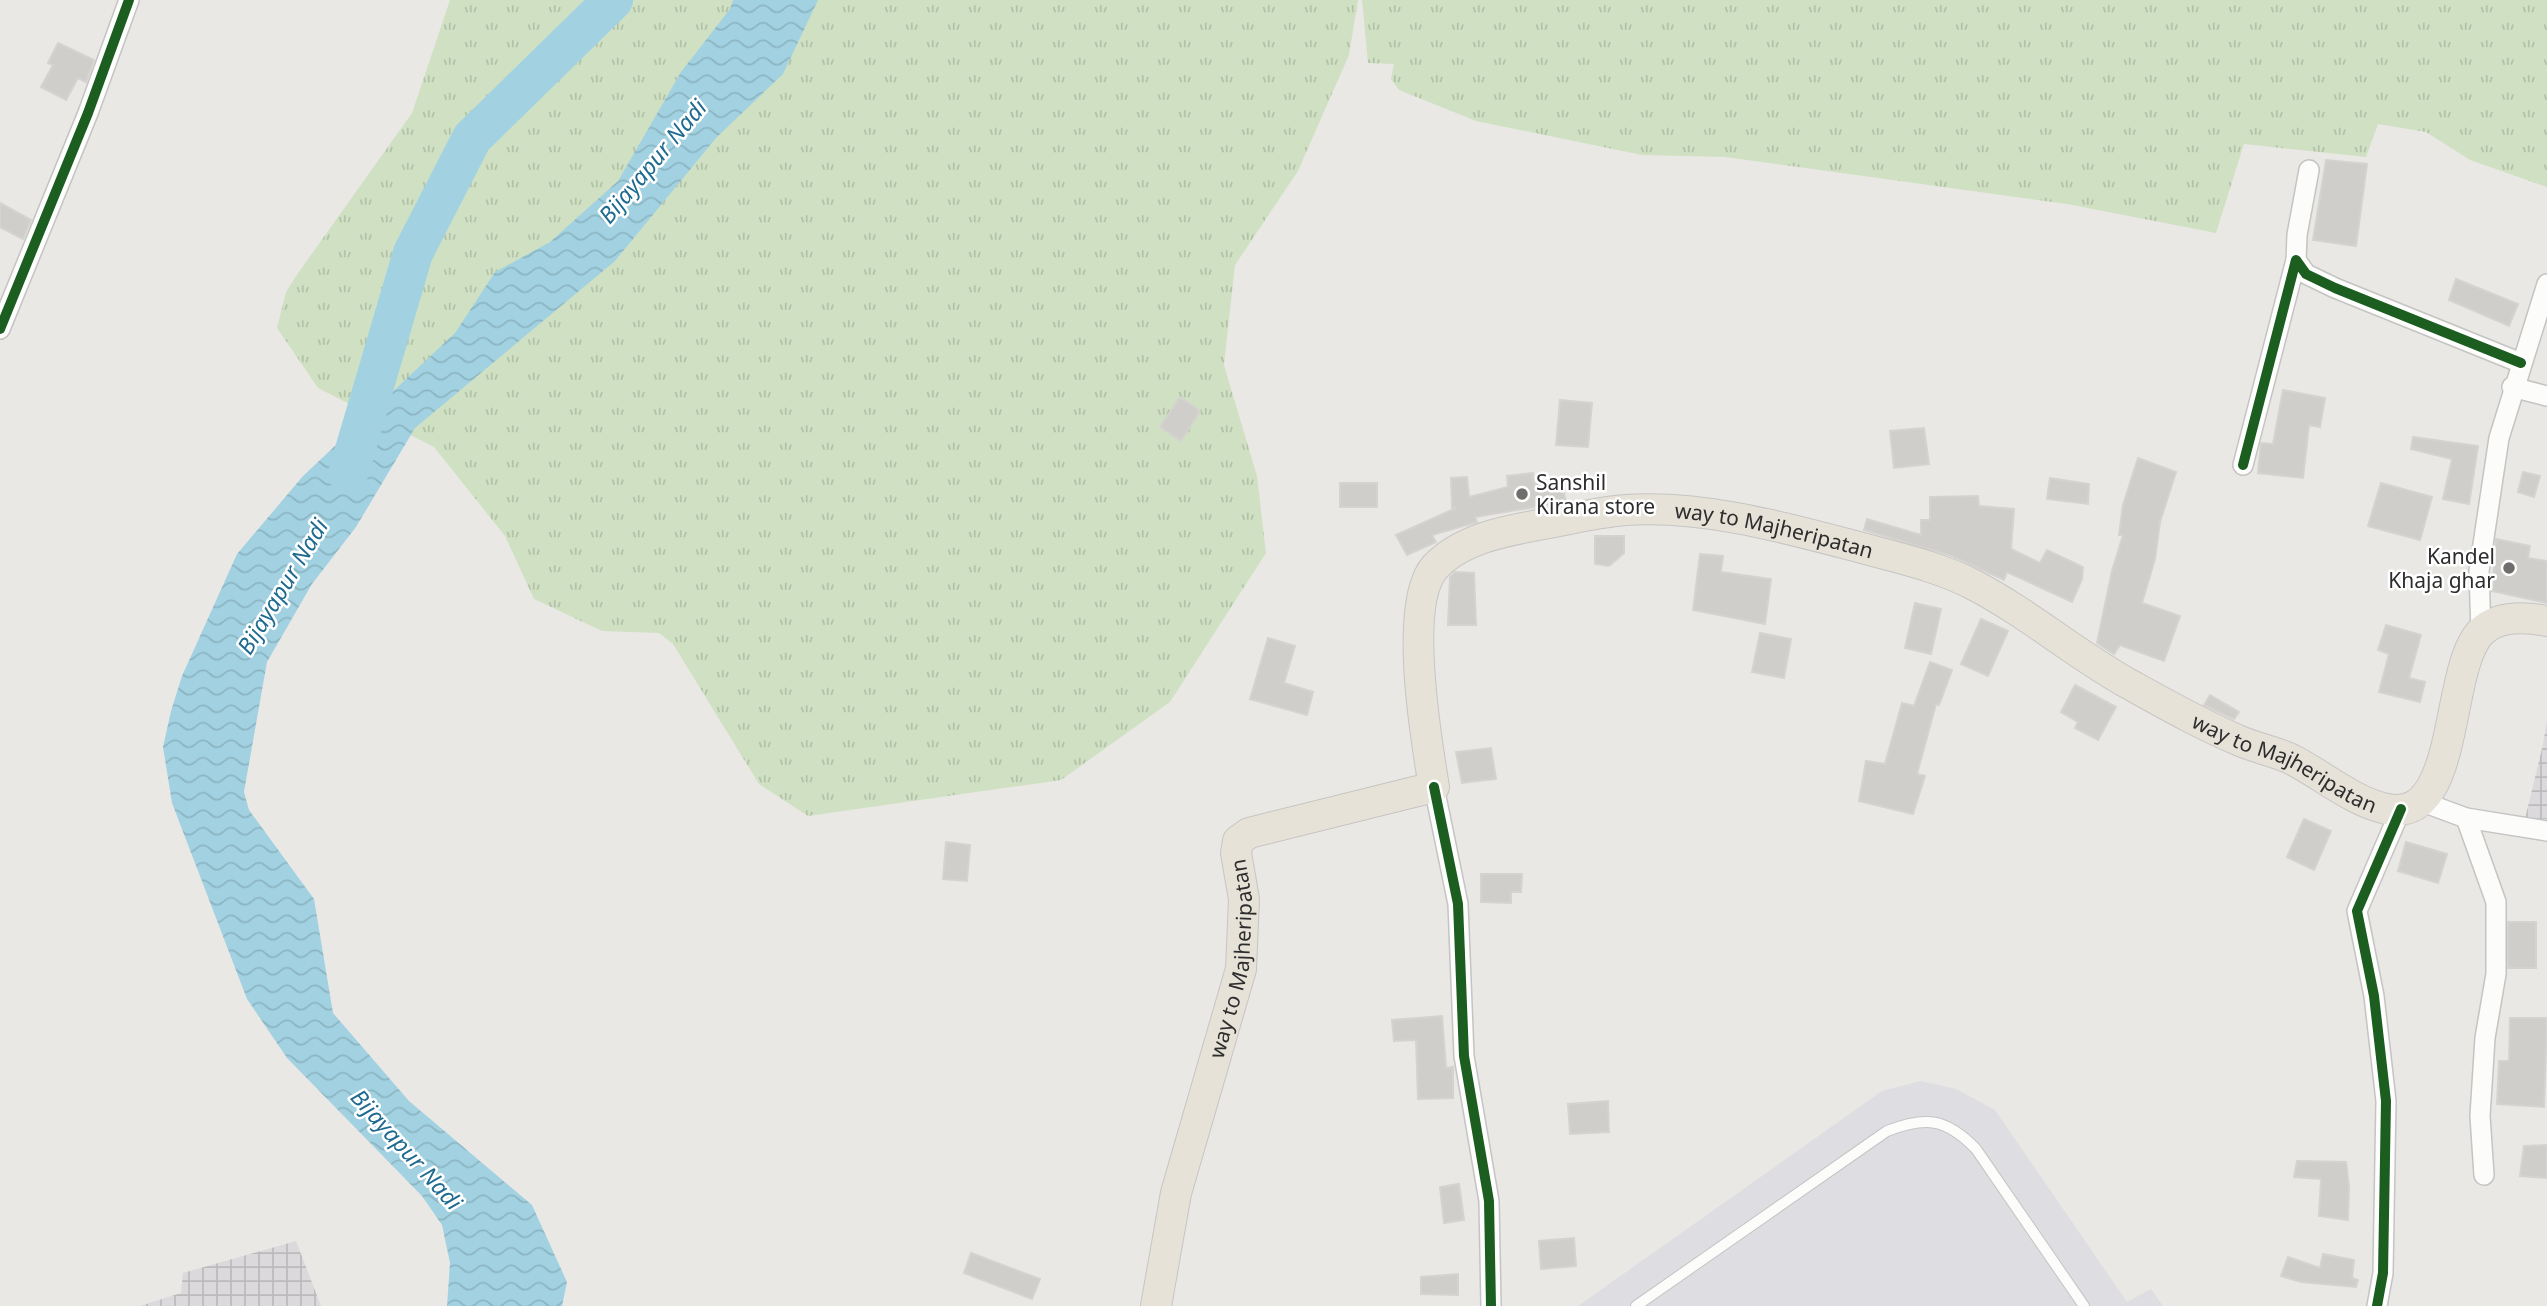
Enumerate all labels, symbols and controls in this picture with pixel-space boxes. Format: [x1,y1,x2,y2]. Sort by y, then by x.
water label: Bijayapur Nadi [591,91,714,230]
place label: Sanshil Kirana store [1536,468,1655,520]
marker: Sanshil Kirana store [1514,486,1530,502]
street label: way to Majheripatan [1674,496,1877,565]
water label: Bijayapur Nadi [229,511,336,660]
place label: Kandel Khaja ghar [2388,542,2495,594]
marker: Kandel Khaja ghar [2501,560,2517,576]
street label: way to Majheripatan [2187,707,2381,819]
street label: way to Majheripatan [1202,857,1258,1062]
water label: Bijayapur Nadi [344,1081,471,1217]

